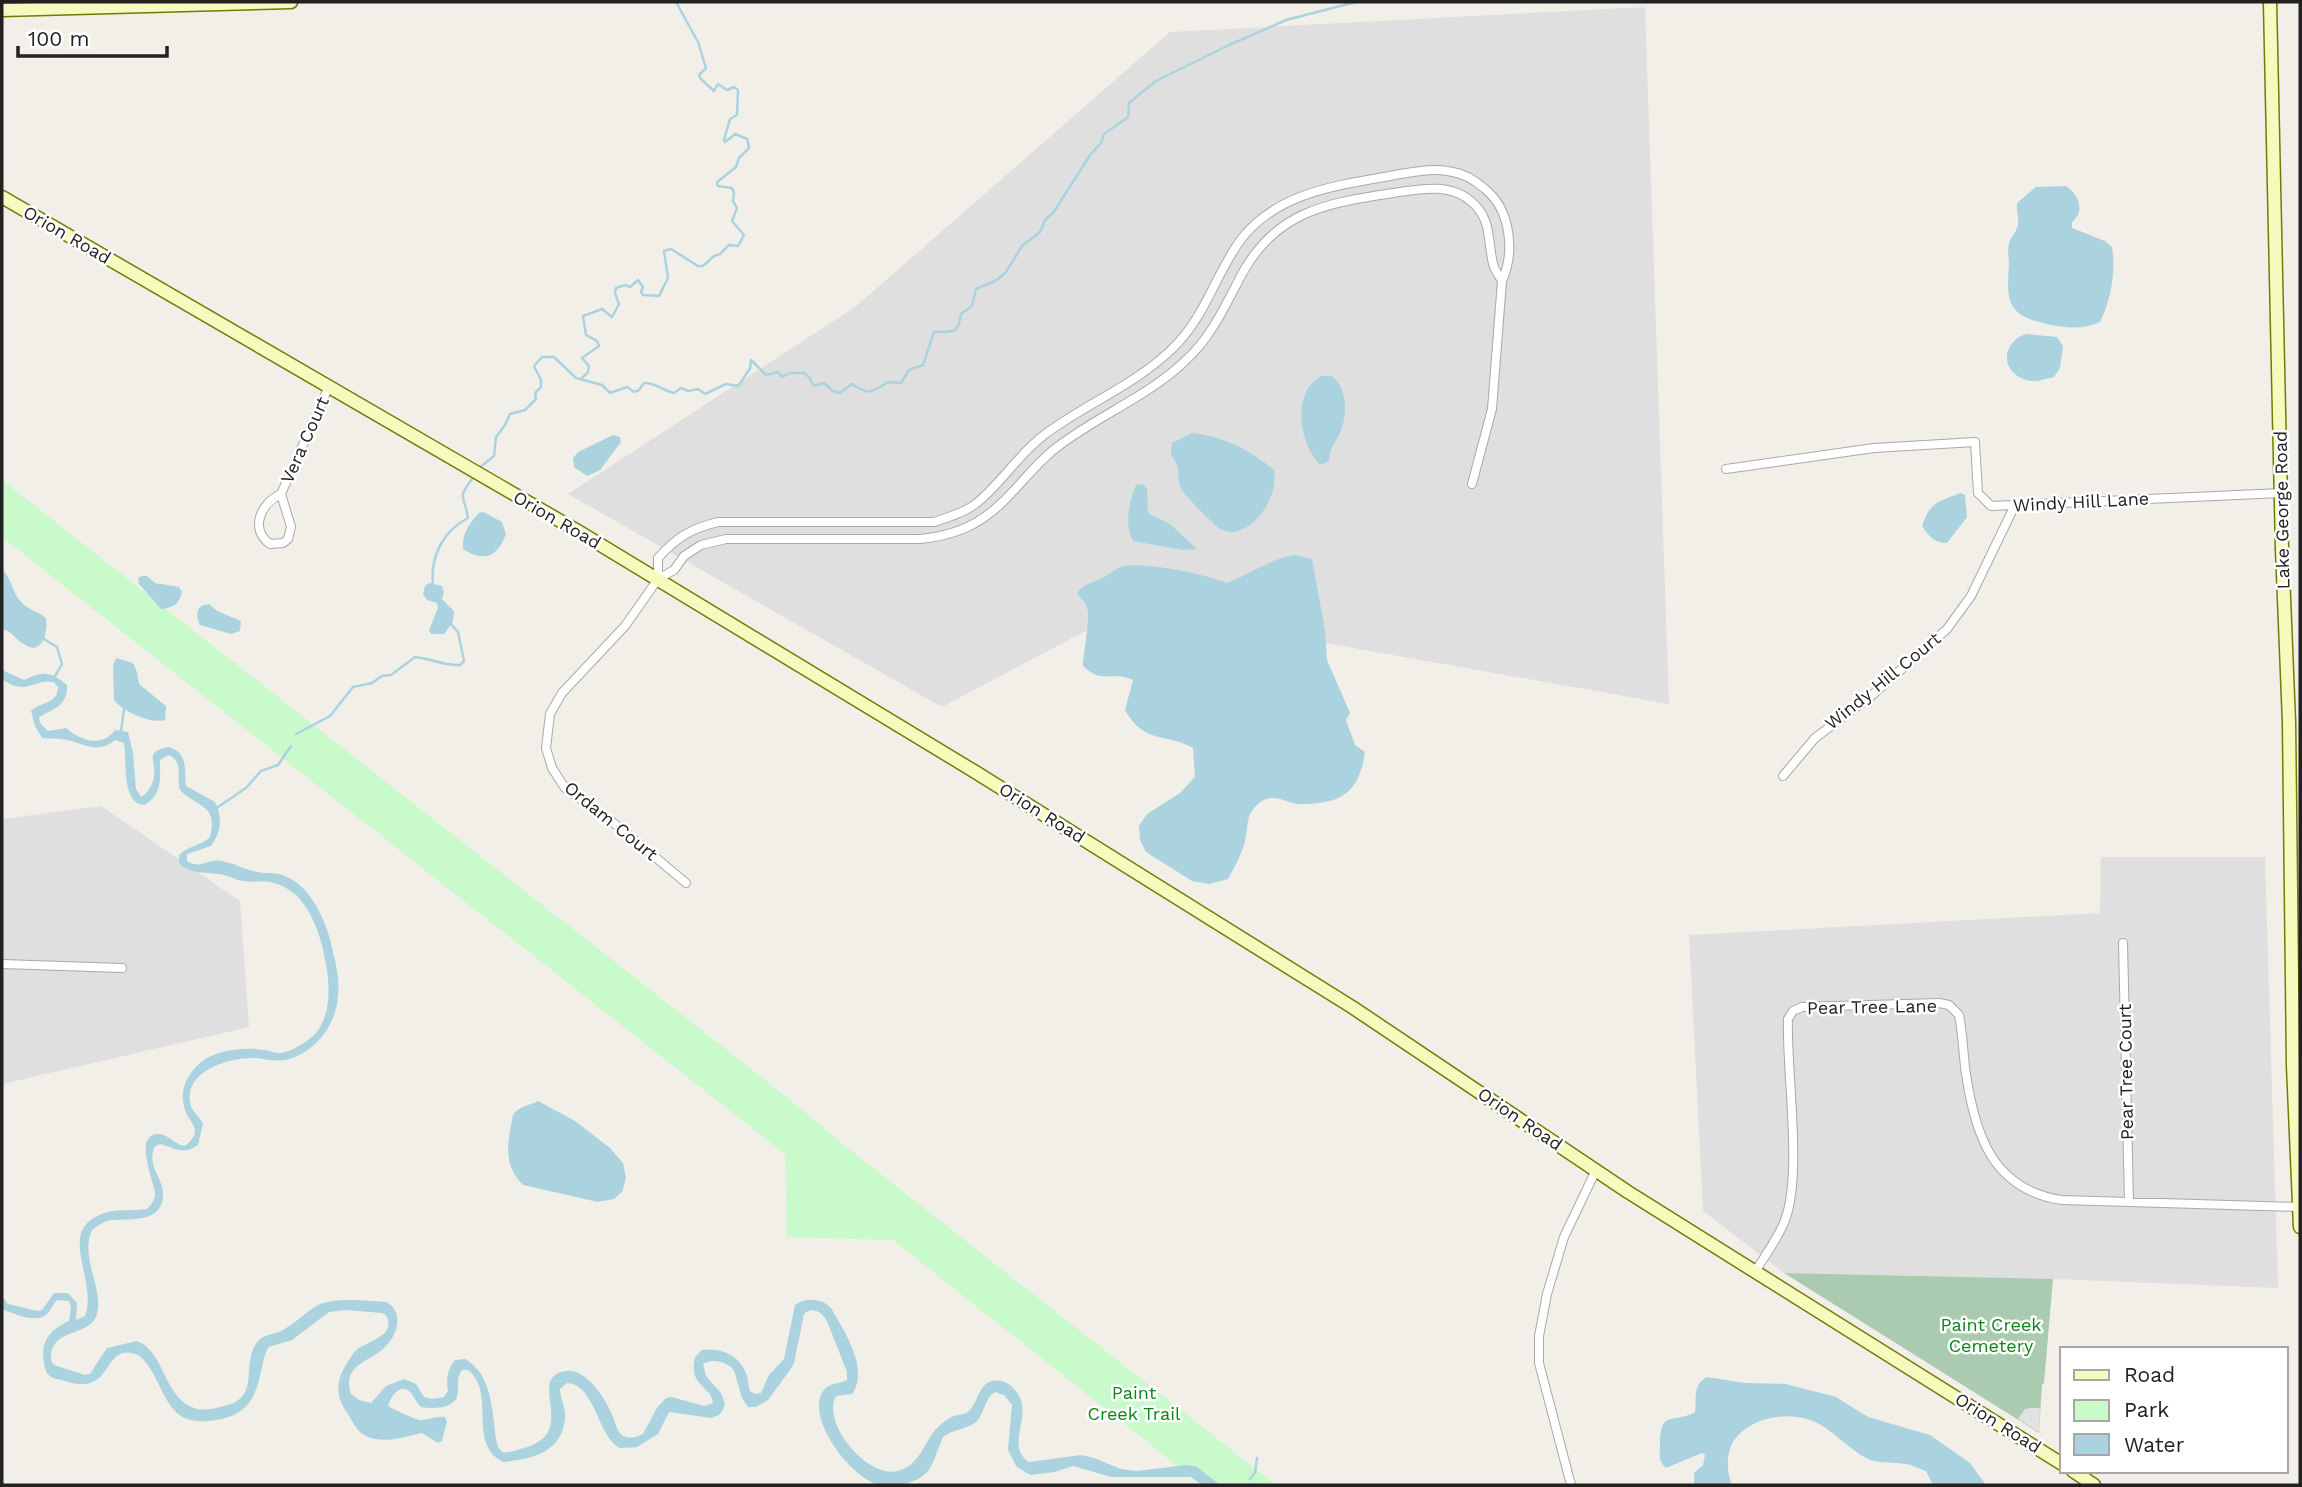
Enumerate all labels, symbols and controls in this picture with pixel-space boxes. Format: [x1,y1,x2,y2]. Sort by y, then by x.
scale bar [18,14,166,58]
text: 100 m [28,26,90,51]
street label: Orion Road [20,201,115,268]
street label: Vera Court [276,393,333,486]
street label: Lake George Road [2270,431,2293,589]
street label: Orion Road [510,486,605,553]
street label: Windy Hill Lane [2012,487,2150,516]
street label: Windy Hill Court [1821,627,1945,734]
street label: Ordam Court [560,777,662,865]
street label: Orion Road [995,778,1089,847]
street label: Pear Tree Lane [1807,995,1937,1018]
street label: Pear Tree Court [2114,1003,2137,1140]
street label: Orion Road [1474,1083,1567,1155]
park label: Paint Creek Cemetery [1940,1314,2042,1356]
legend [2060,1347,2288,1473]
text: Road [2124,1362,2175,1387]
park label: Paint Creek Trail [1088,1382,1181,1424]
street label: Orion Road [1951,1388,2045,1457]
text: Park [2124,1397,2169,1422]
text: Water [2124,1432,2185,1457]

